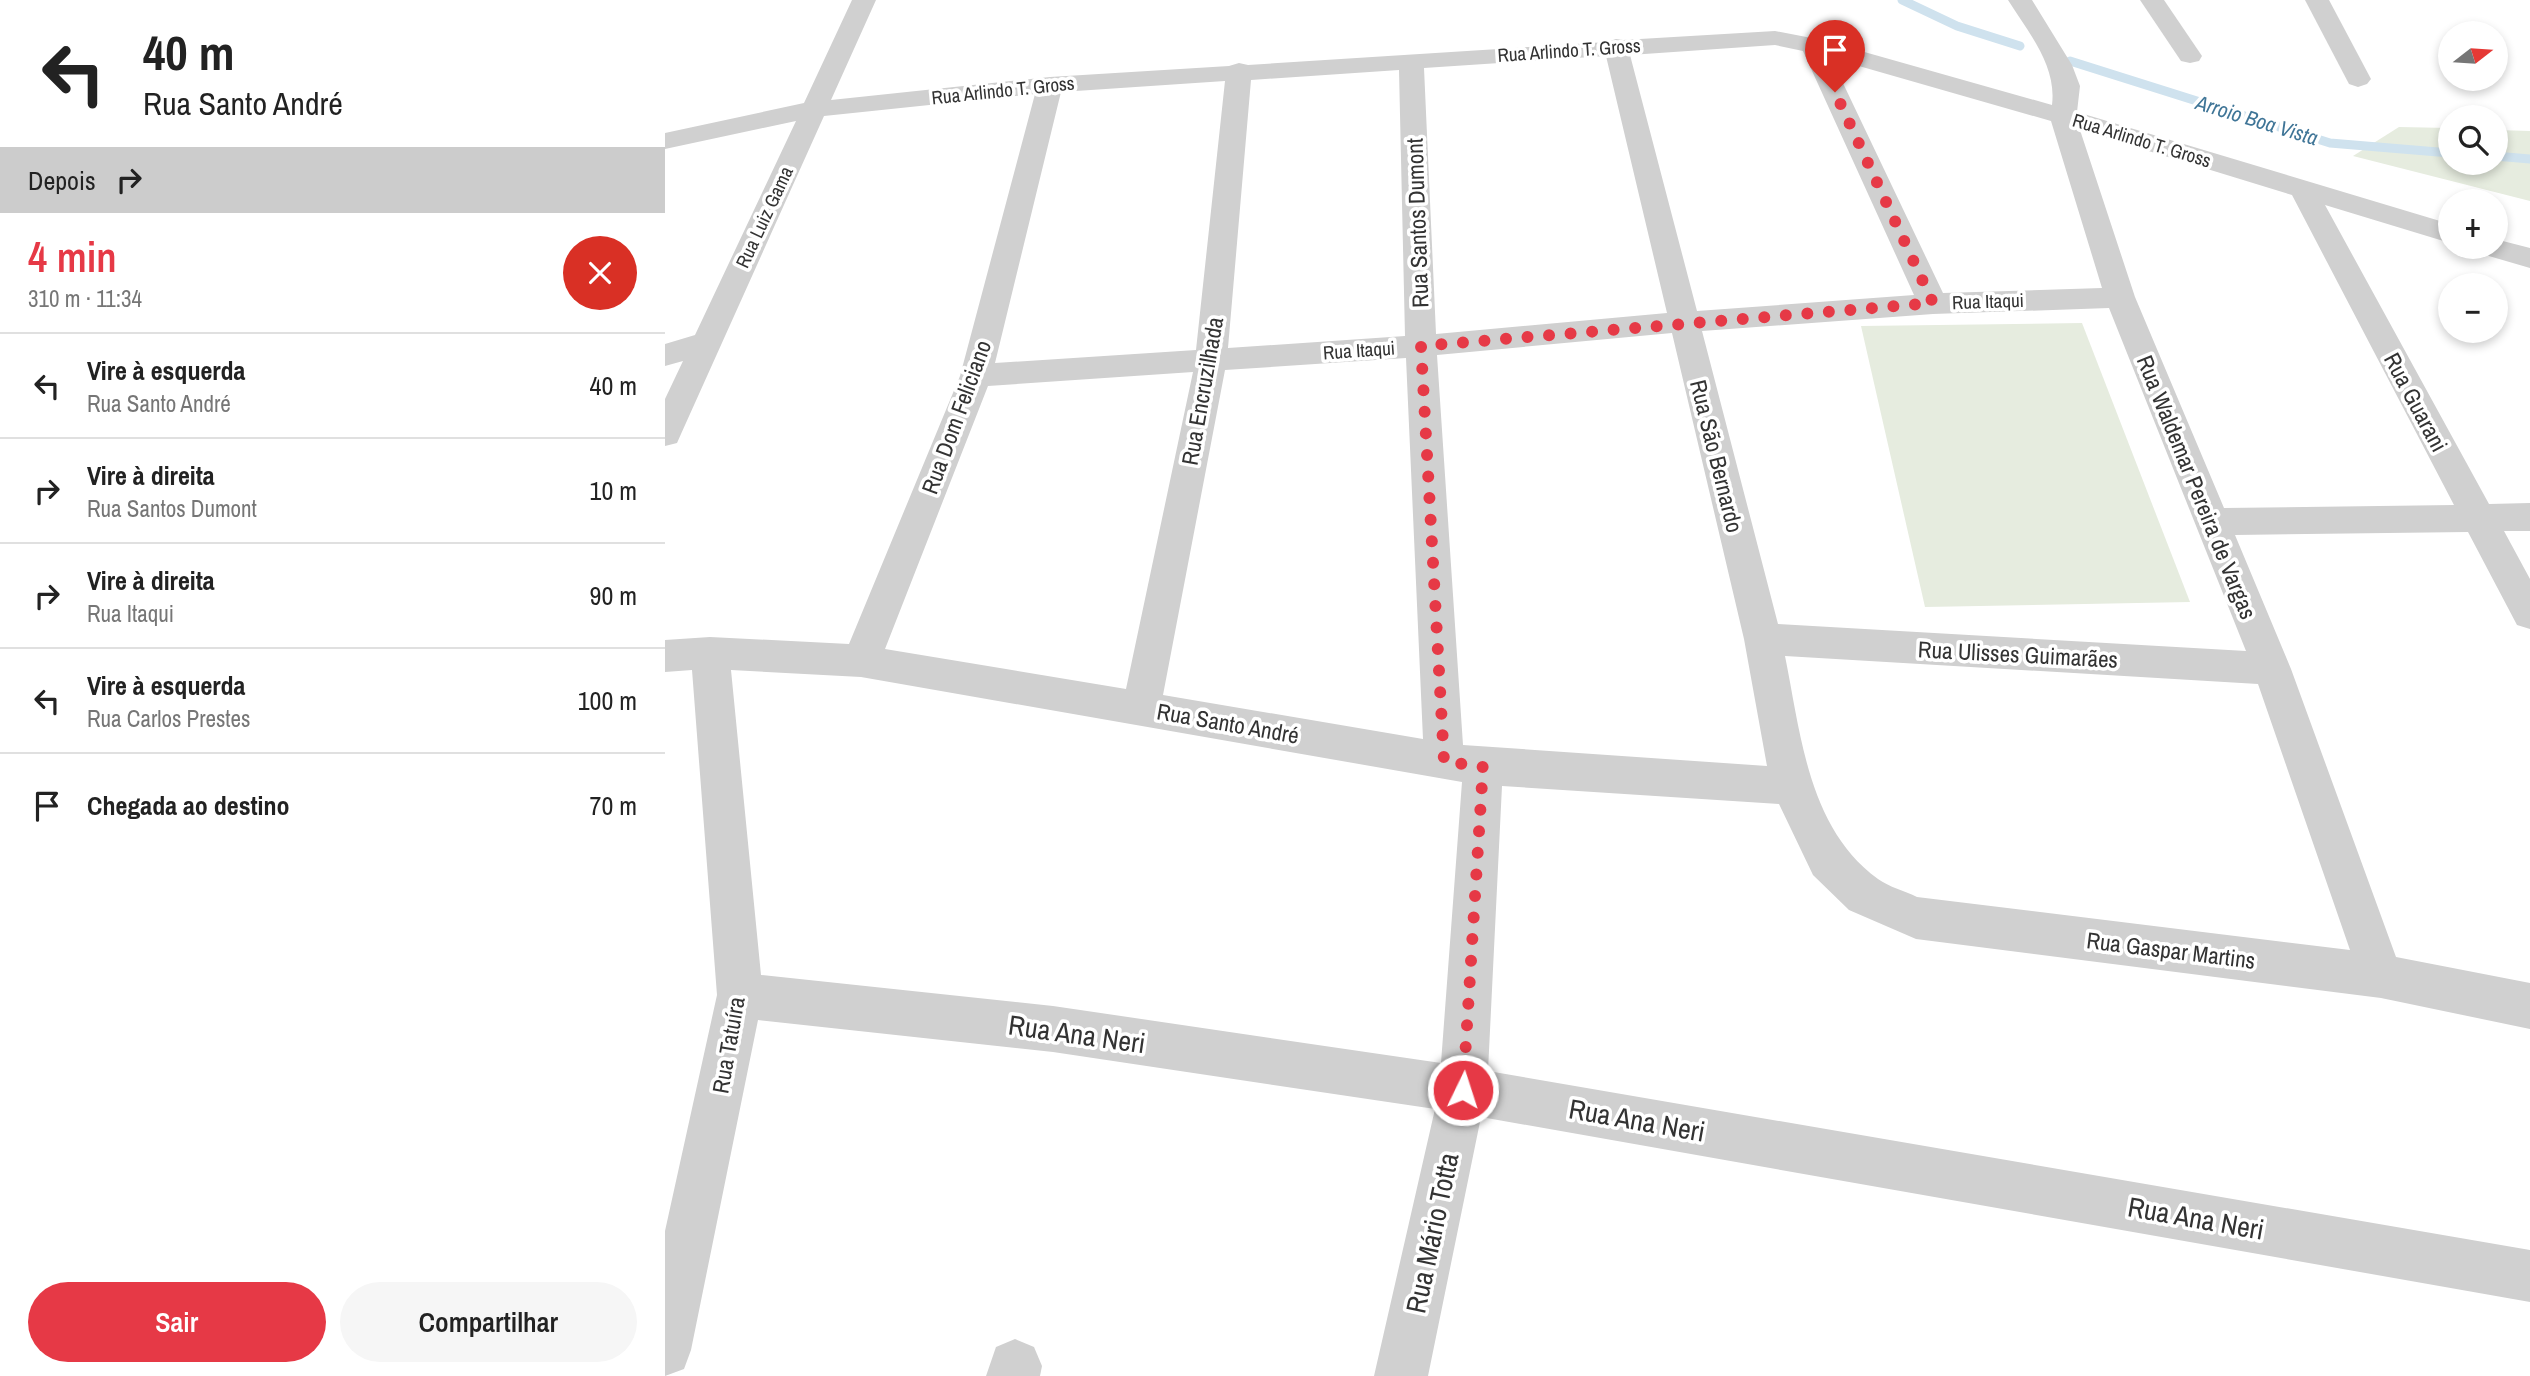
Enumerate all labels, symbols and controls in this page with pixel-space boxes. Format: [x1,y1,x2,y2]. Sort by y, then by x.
text: 40 m [143,19,235,85]
pin [1805,20,1865,92]
north arrow [2438,21,2508,91]
map controls [2438,21,2508,343]
icon: left [28,28,119,119]
icon: arrive [1816,31,1854,69]
street label: Rua Arlindo T. Gross [1497,32,1642,68]
street label: Rua Arlindo T. Gross [930,70,1076,110]
text: Rua Santo André [143,82,343,125]
water label: Arroio Boa Vista [2192,87,2321,152]
button: search [2438,105,2508,175]
street label: Rua Arlindo T. Gross [2070,107,2215,173]
street label: Rua Santos Dumont [1399,138,1435,308]
icon: right [110,161,148,199]
street label: Rua Luiz Gama [729,162,799,272]
text: Depois [28,163,96,198]
button: + [2438,189,2508,259]
text: 4 min [28,229,117,285]
button: close [563,236,637,310]
button: − [2438,273,2508,343]
text: 310 m · 11:34 [28,283,142,314]
street label: Rua Itaqui [1952,287,2024,315]
street label: Rua Encruzilhada [1174,314,1230,468]
street label: Rua Itaqui [1322,335,1396,365]
street label: Rua Dom Feliciano [914,336,998,498]
street label: Rua Guarani [2377,347,2455,457]
street label: Rua Waldemar Pereira de Vargas [2130,350,2264,624]
text: Vire à esquerda [87,353,245,388]
icon: left [28,367,66,405]
text: 40 m [590,368,637,403]
street label: Rua São Bernardo [1683,376,1751,536]
text: Rua Santo André [87,388,231,419]
text: Vire à direita [87,458,215,493]
icon: right [28,472,66,510]
text: 10 m [590,473,637,508]
text: Rua Santos Dumont [87,493,257,524]
text: Vire à direita [87,563,215,598]
icon: right [28,577,66,615]
text: 90 m [590,578,637,613]
text: Rua Itaqui [87,598,174,629]
street label: Rua Ulisses Guimarães [1917,633,2119,675]
text: Vire à esquerda [87,668,245,703]
icon: left [28,682,66,720]
text: 100 m [578,683,637,718]
street label: Rua Santo André [1155,695,1301,751]
text: Rua Carlos Prestes [87,703,251,734]
icon: arrive [28,787,66,825]
text: Chegada ao destino [87,788,290,823]
text: 70 m [590,788,637,823]
street label: Rua Gaspar Martins [2085,924,2257,976]
street label: Rua Tatuíra [704,994,752,1096]
street label: Rua Ana Neri [1006,1006,1148,1062]
position arrow [1426,1053,1500,1127]
street label: Rua Ana Neri [1566,1089,1708,1151]
street label: Rua Mário Totta [1396,1149,1468,1317]
street label: Rua Ana Neri [2125,1187,2267,1249]
button: Sair [28,1282,326,1362]
button: Compartilhar [340,1282,637,1362]

